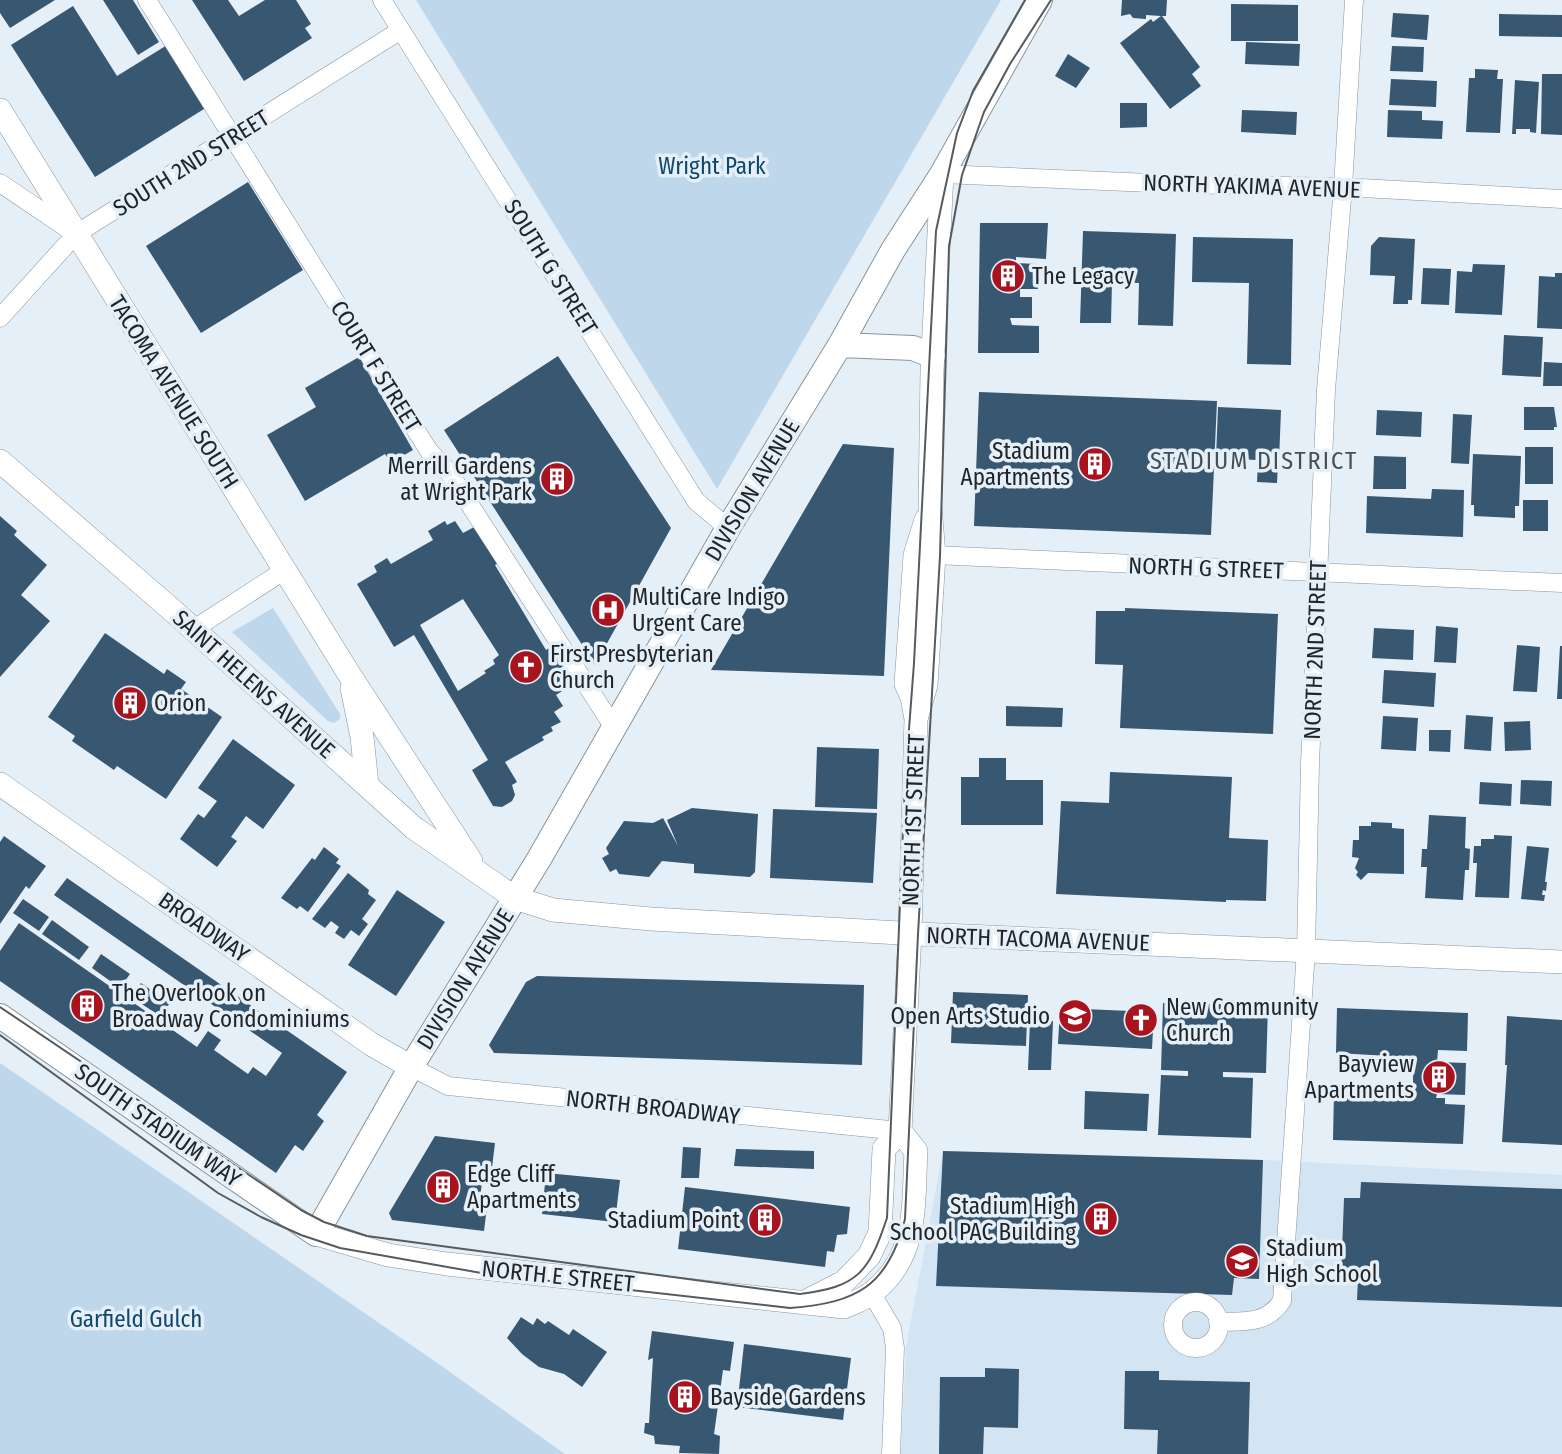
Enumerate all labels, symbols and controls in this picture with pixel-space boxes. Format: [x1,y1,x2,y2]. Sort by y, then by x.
street label: SOUTH 2ND STREET [108,104,274,222]
park label: Wright Park [658,152,766,180]
street label: NORTH YAKIMA AVENUE [1143,168,1361,204]
street label: SOUTH G STREET [498,194,604,340]
building icon: The Legacy [989,257,1027,295]
place label: The Legacy [1032,262,1135,290]
street label: TACOMA AVENUE SOUTH [103,290,245,494]
street label: COURT F STREET [325,295,428,437]
street label: DIVISION AVENUE [699,414,805,566]
place label: Stadium Apartments [961,437,1070,491]
building icon: Stadium Apartments [1076,445,1114,483]
district label: STADIUM DISTRICT [1150,447,1358,475]
place label: Merrill Gardens at Wright Park [387,452,532,506]
building icon: Merrill Gardens at Wright Park [538,460,576,498]
street label: NORTH G STREET [1128,551,1284,585]
street label: NORTH 2ND STREET [1298,559,1332,740]
place label: MultiCare Indigo Urgent Care [632,583,785,637]
hospital icon: MultiCare Indigo Urgent Care [589,591,627,629]
street label: SAINT HELENS AVENUE [167,604,341,764]
place label: First Presbyterian Church [550,640,714,694]
church icon: First Presbyterian Church [507,648,545,686]
building icon: Orion [111,684,149,722]
place label: Orion [154,689,207,717]
street label: NORTH 1ST STREET [896,733,930,907]
street label: BROADWAY [153,886,255,969]
street label: DIVISION AVENUE [410,903,520,1055]
street label: NORTH TACOMA AVENUE [926,921,1150,957]
place label: The Overlook on Broadway Condominiums [112,979,350,1033]
building icon: The Overlook on Broadway Condominiums [68,987,106,1025]
place label: New Community Church [1166,993,1319,1047]
school or university icon: Open Arts Studio [1056,997,1094,1035]
church icon: New Community Church [1122,1001,1160,1039]
place label: Open Arts Studio [890,1002,1050,1030]
place label: Bayview Apartments [1305,1050,1414,1104]
street label: SOUTH STADIUM WAY [70,1057,247,1193]
building icon: Bayview Apartments [1420,1058,1458,1096]
street label: NORTH BROADWAY [565,1084,742,1130]
place label: Edge Cliff Apartments [467,1160,577,1214]
building icon: Edge Cliff Apartments [424,1168,462,1206]
place label: Stadium High School PAC Building [890,1192,1076,1246]
building icon: Stadium High School PAC Building [1082,1200,1120,1238]
building icon: Stadium Point [746,1201,784,1239]
place label: Stadium Point [608,1206,740,1234]
place label: Stadium High School [1266,1234,1378,1288]
school or university icon: Stadium High School [1223,1242,1261,1280]
street label: NORTH E STREET [480,1254,636,1298]
park label: Garfield Gulch [70,1305,202,1333]
building icon: Bayside Gardens [666,1378,704,1416]
place label: Bayside Gardens [710,1383,866,1411]

